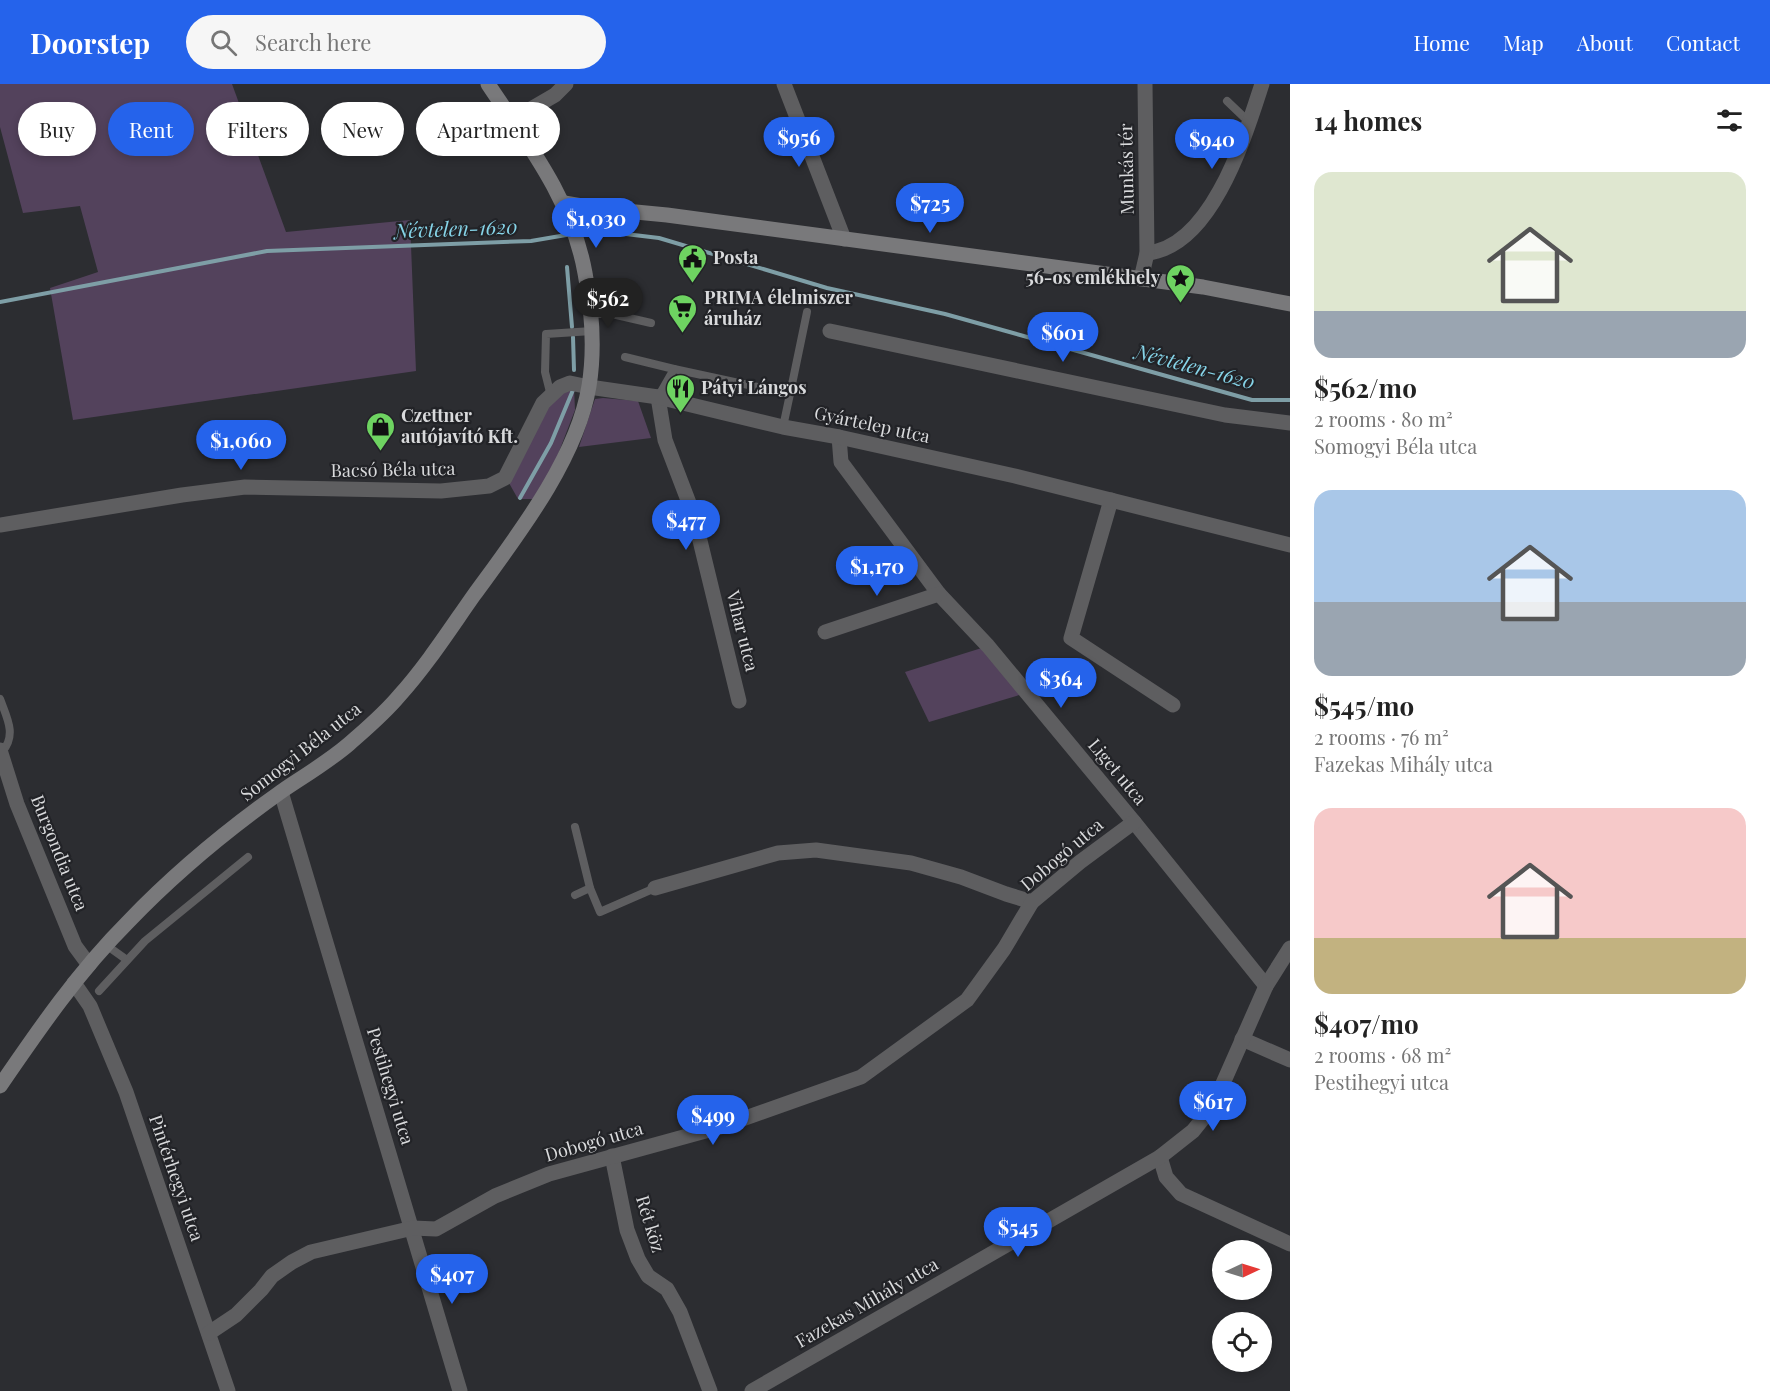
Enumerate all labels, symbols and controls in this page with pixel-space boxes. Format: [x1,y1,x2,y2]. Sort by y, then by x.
search box [186,15,606,69]
text: Doorstep [30,24,150,61]
icon: search [207,26,240,59]
text: Search here [255,27,371,57]
text: Home [1414,28,1470,56]
text: Map [1503,28,1544,56]
text: About [1577,28,1633,56]
text: Contact [1666,28,1740,56]
chip: Buy [18,102,96,156]
chip: Rent [108,102,194,156]
chip: Filters [206,102,309,156]
chip: New [321,102,404,156]
chip: Apartment [416,102,560,156]
text: 14 homes [1314,103,1422,138]
icon: filters [1713,104,1746,137]
pin: $956 [763,117,835,168]
pin: $940 [1176,119,1248,170]
text: $956 [778,123,820,150]
street label: Munkás tér [1113,123,1139,215]
text: $940 [1189,125,1235,152]
pin: $725 [894,183,966,234]
text: $725 [910,189,950,216]
pin: $1,030 [547,198,645,249]
text: $1,030 [566,204,626,231]
icon: home [1476,211,1584,319]
water label: Névtelen-1620 [392,212,518,243]
public building icon: Posta [676,242,708,284]
place label: Posta [713,245,759,269]
place icon: 56-os emlékhely [1165,262,1197,304]
place label: 56-os emlékhely [1026,265,1161,289]
pin: $562 [572,278,644,329]
text: $562 [587,284,629,311]
place label: PRIMA élelmiszer áruház [704,285,853,330]
supermarket icon: PRIMA élelmiszer áruház [667,292,699,334]
pin: $601 [1027,312,1099,363]
text: $601 [1041,318,1085,345]
water label: Névtelen-1620 [1130,336,1258,395]
text: $562/mo [1314,370,1417,405]
restaurant icon: Pátyi Lángos [664,372,696,414]
place label: Pátyi Lángos [701,375,807,399]
street label: Gyártelep utca [812,400,932,448]
place label: Czettner autójavító Kft. [401,403,518,448]
text: 2 rooms · 80 m² [1314,405,1453,432]
shop icon: Czettner autójavító Kft. [364,410,396,452]
pin: $1,060 [192,420,290,471]
text: $1,060 [210,426,272,453]
text: Somogyi Béla utca [1314,432,1477,459]
street label: Bacsó Béla utca [331,456,455,482]
pin: $477 [650,500,722,551]
text: $477 [666,506,706,533]
icon: home [1476,529,1584,637]
pin: $1,170 [828,546,926,597]
text: $1,170 [850,552,904,579]
street label: Vihar utca [721,587,765,674]
pin: $364 [1025,658,1097,709]
text: $364 [1040,664,1082,691]
text: $545/mo [1314,688,1414,723]
street label: Somogyi Béla utca [235,697,366,806]
text: 2 rooms · 76 m² [1314,723,1449,750]
street label: Liget utca [1083,733,1152,809]
text: Fazekas Mihály utca [1314,750,1493,777]
street label: Burgondia utca [26,791,94,914]
street label: Dobogó utca [1015,813,1108,896]
icon: home [1476,847,1584,955]
text: $407/mo [1314,1006,1419,1041]
street label: Pestihegyi utca [362,1024,420,1147]
text: 2 rooms · 68 m² [1314,1041,1451,1068]
text: Pestihegyi utca [1314,1068,1449,1095]
pin: $617 [1177,1081,1249,1132]
text: $617 [1193,1087,1233,1114]
pin: $499 [677,1095,749,1146]
text: $499 [691,1101,735,1128]
street label: Pintérhegyi utca [144,1111,210,1244]
street label: Dobogó utca [542,1116,646,1167]
street label: Rét köz [631,1192,671,1255]
pin: $545 [982,1207,1054,1258]
text: $545 [998,1213,1038,1240]
north arrow [1212,1240,1272,1300]
map controls [1212,1240,1272,1372]
street label: Fazekas Mihály utca [791,1251,942,1353]
pin: $407 [416,1254,488,1305]
text: $407 [430,1260,474,1287]
button: locate [1212,1312,1272,1372]

